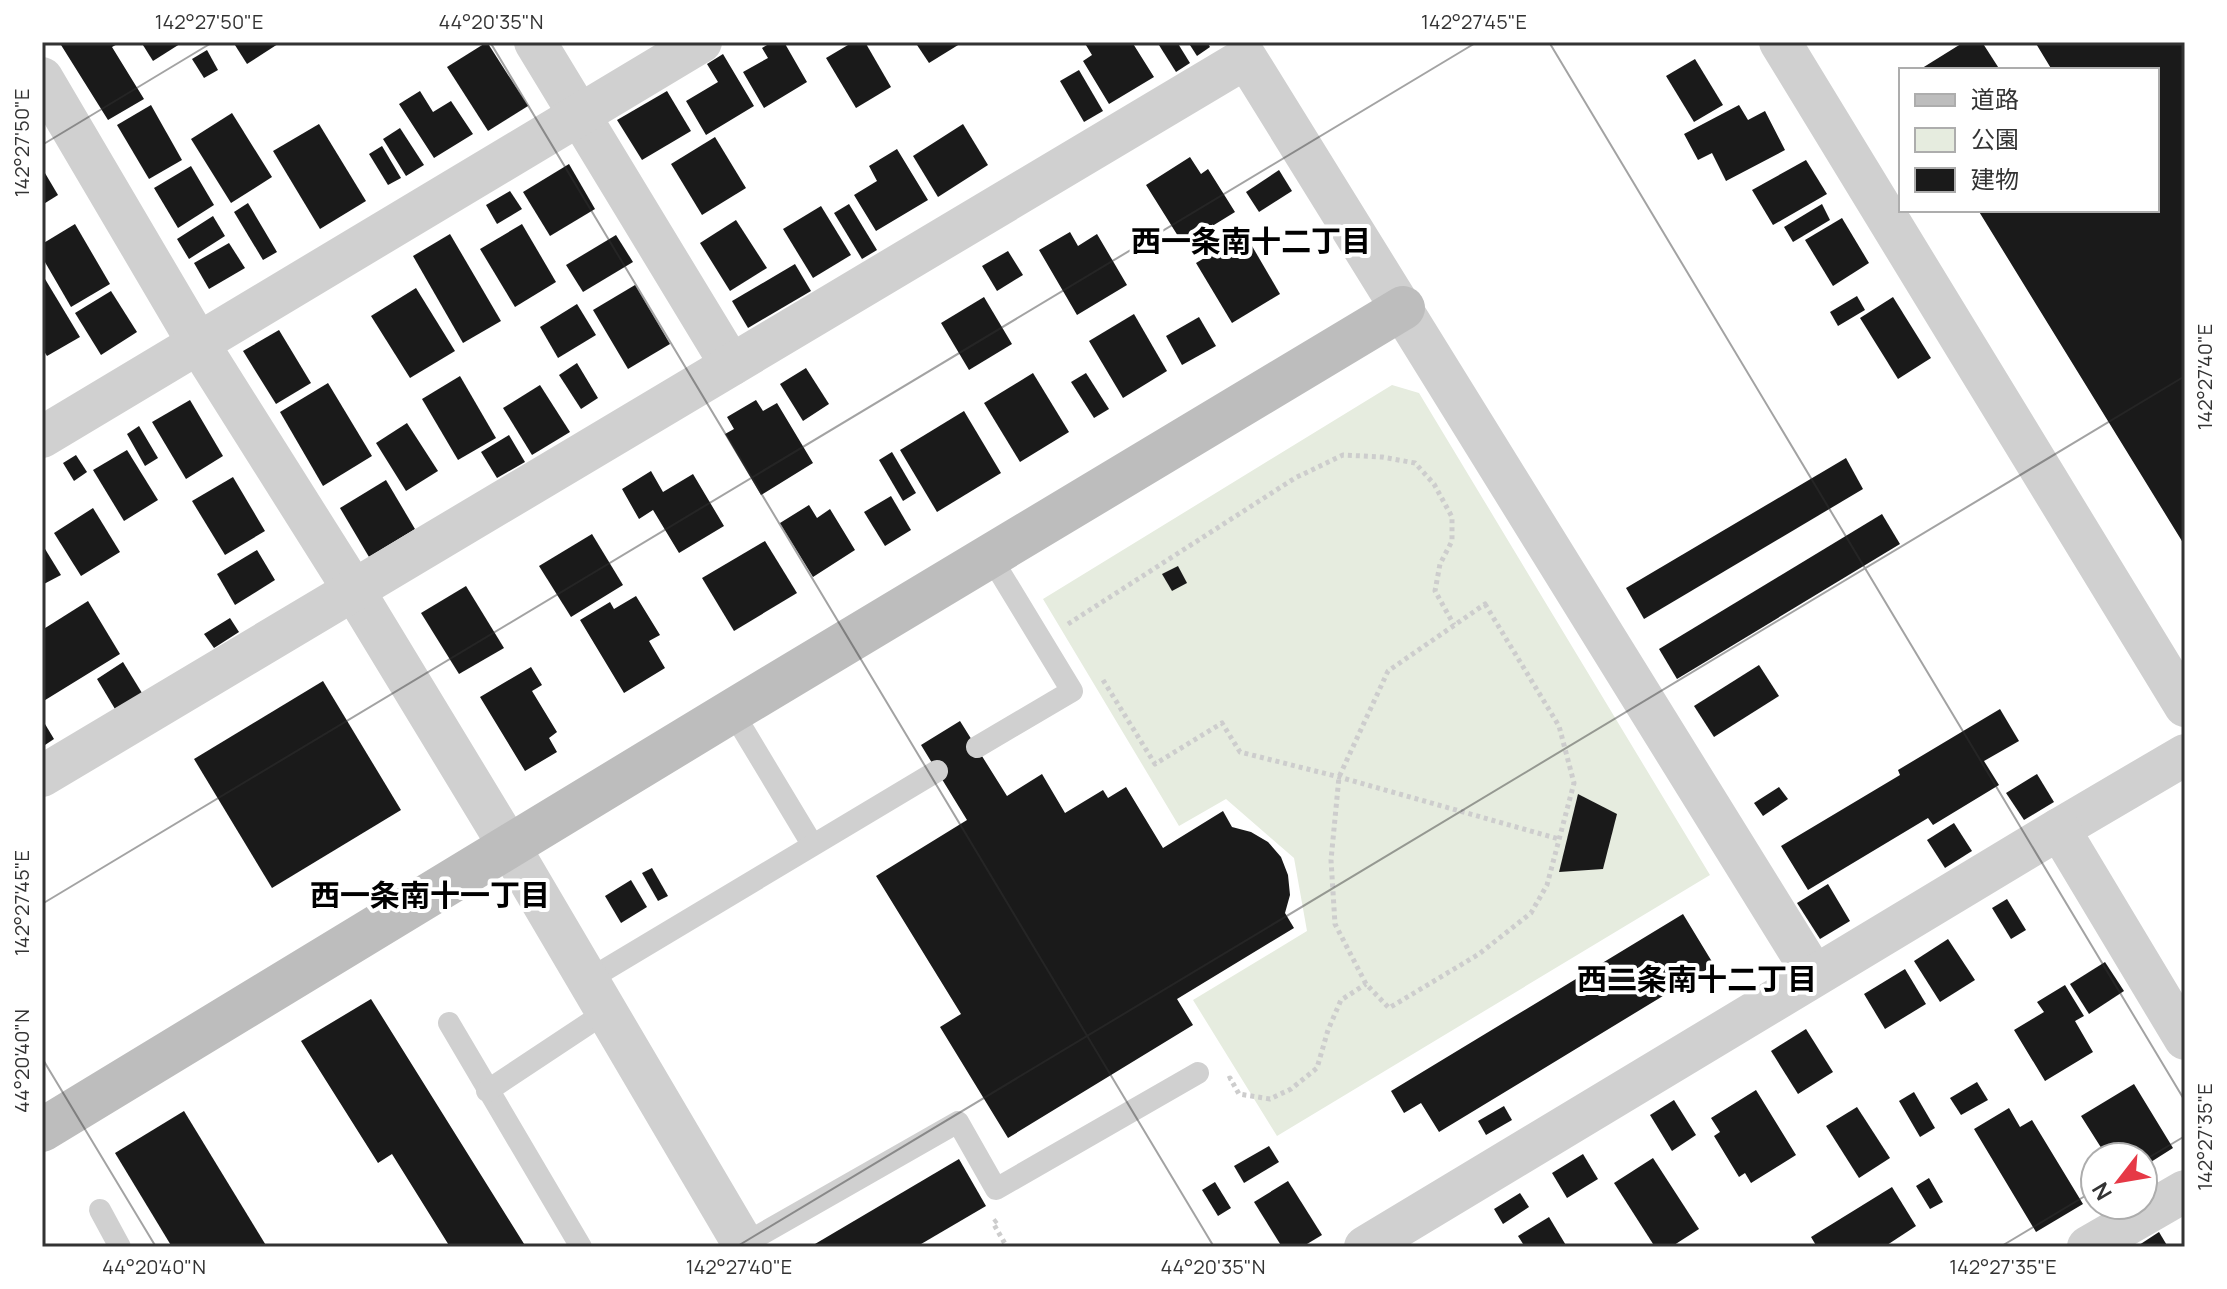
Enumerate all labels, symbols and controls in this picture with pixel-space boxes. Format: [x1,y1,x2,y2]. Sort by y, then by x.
text: 142°27'50"E [155,8,263,35]
text: 44°20'35"N [439,8,543,35]
text: 142°27'45"E [1421,8,1527,35]
legend [1899,68,2159,212]
text: 道路 [1971,82,2019,115]
text: 142°27'50"E [8,89,35,197]
text: 公園 [1971,122,2019,155]
text: 建物 [1971,162,2019,195]
district label: 西一条南十二丁目 [1131,220,1371,261]
text: 142°27'40"E [2191,324,2218,430]
text: 142°27'45"E [8,850,35,956]
district label: 西一条南十一丁目 [310,874,550,915]
district label: 西二条南十二丁目 [1577,958,1817,999]
text: 44°20'40"N [8,1009,35,1113]
text: 142°27'35"E [2191,1083,2218,1191]
north arrow [2079,1141,2159,1221]
text: N [2085,1177,2119,1206]
text: 44°20'40"N [102,1253,206,1280]
text: 142°27'40"E [686,1253,792,1280]
text: 44°20'35"N [1161,1253,1265,1280]
text: 142°27'35"E [1949,1253,2057,1280]

